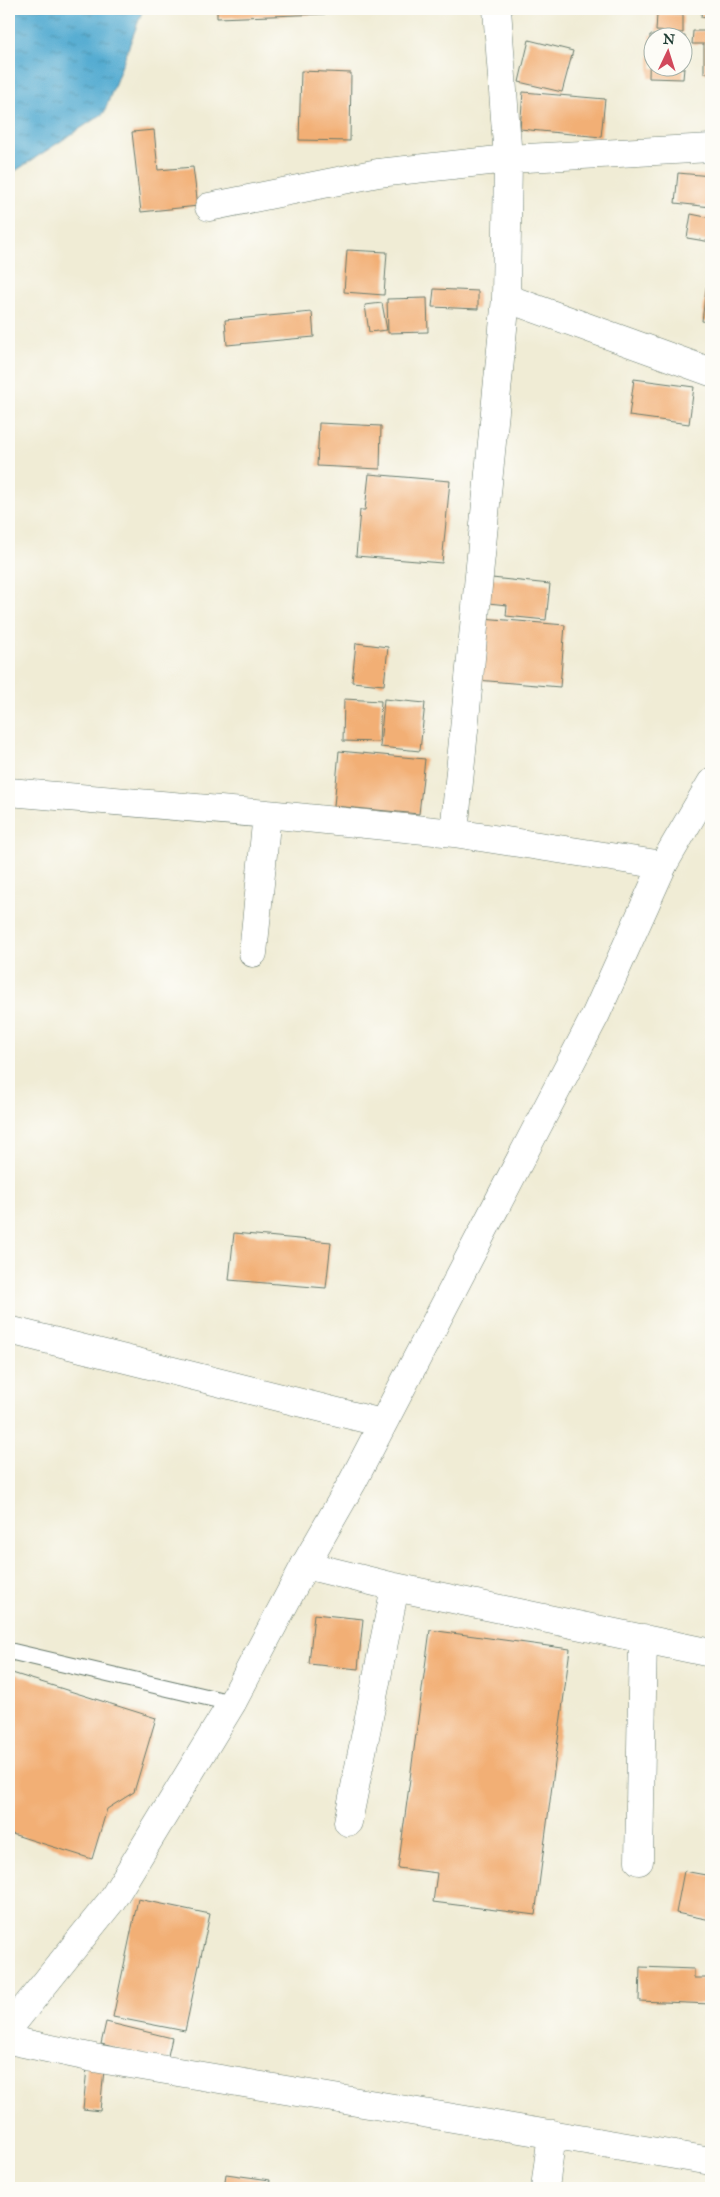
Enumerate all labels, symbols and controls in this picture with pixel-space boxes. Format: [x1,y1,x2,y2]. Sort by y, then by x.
north arrow [642,28,692,78]
text: N [662,31,676,48]

